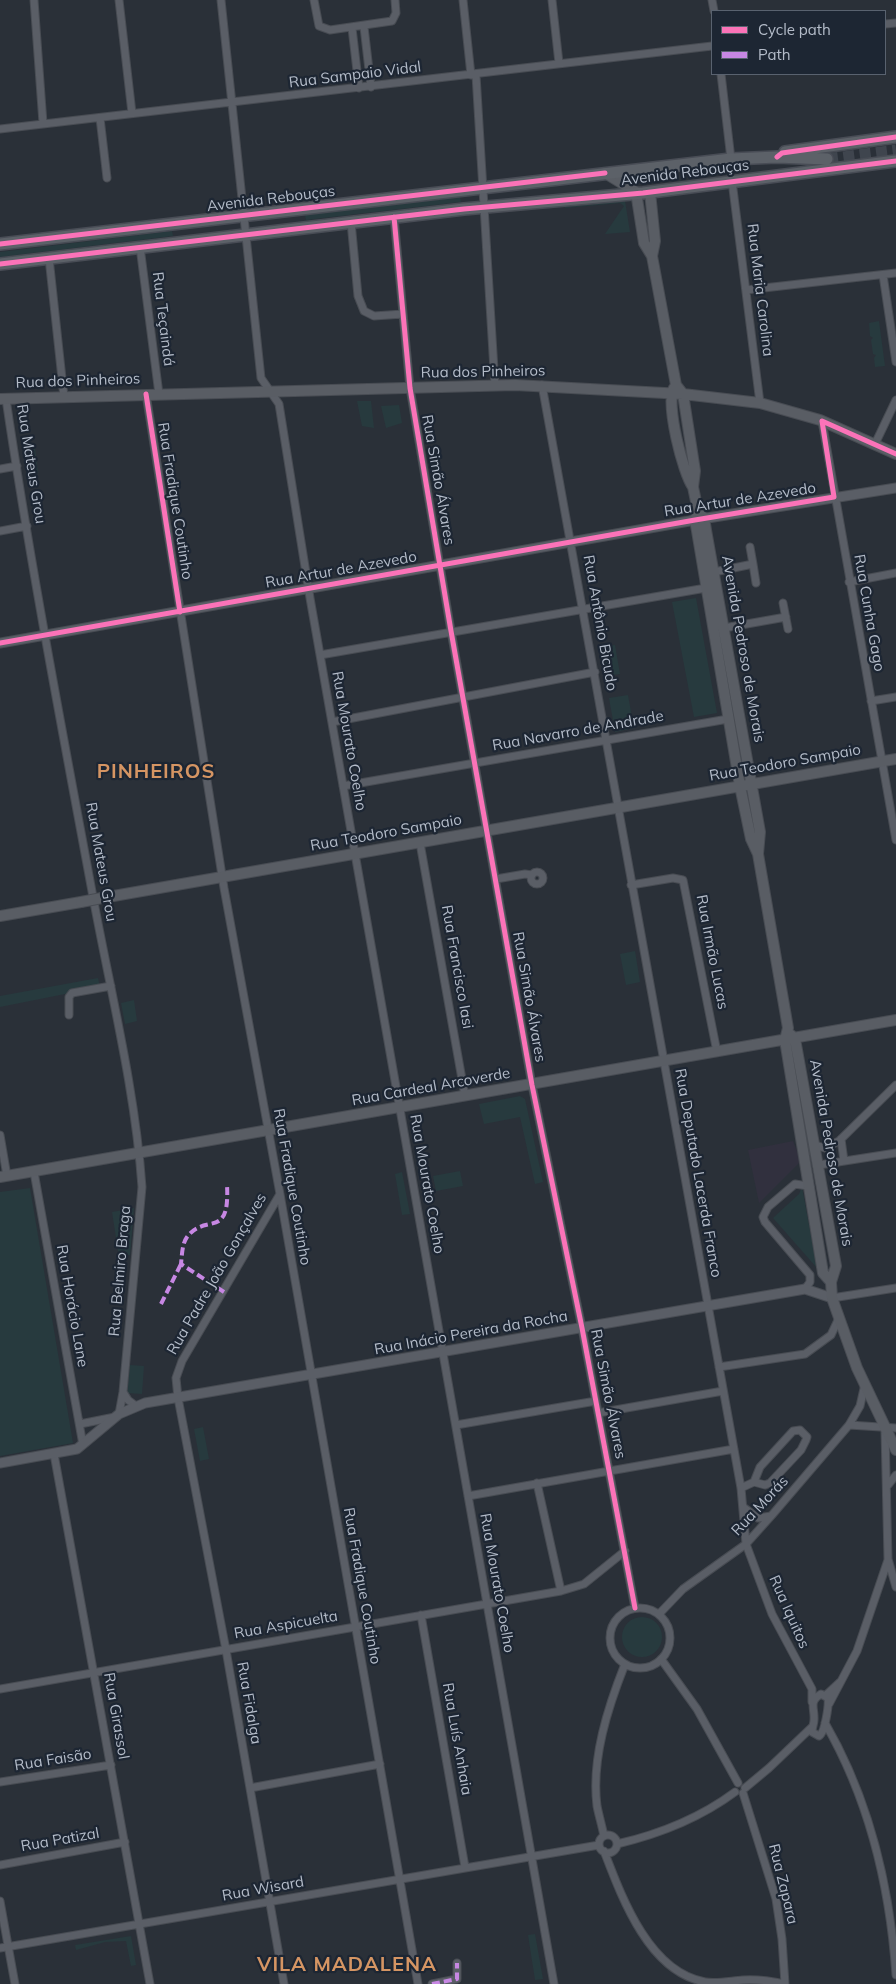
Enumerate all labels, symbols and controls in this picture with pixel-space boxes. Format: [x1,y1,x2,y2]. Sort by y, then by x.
legend [711,10,886,75]
text: Cycle path [758,20,831,39]
text: Path [758,45,790,64]
street label: Rua Sampaio Vidal [288,58,422,92]
street label: Avenida Rebouças [620,156,750,190]
street label: Avenida Rebouças [206,182,336,216]
street label: Rua Maria Carolina [743,223,777,357]
street label: Rua Teçaindá [148,271,178,367]
street label: Rua dos Pinheiros [420,362,546,382]
street label: Rua dos Pinheiros [15,370,141,392]
street label: Rua Mateus Grou [13,403,49,525]
street label: Rua Simão Álvares [418,414,458,546]
street label: Rua Fradique Coutinho [154,421,196,581]
street label: Rua Artur de Azevedo [663,479,817,521]
street label: Rua Artur de Azevedo [264,548,418,592]
street label: Rua Cunha Gago [850,553,888,673]
street label: Rua Antônio Bicudo [579,554,621,692]
street label: Avenida Pedroso de Morais [718,554,768,744]
street label: Rua Mourato Coelho [328,670,370,812]
street label: Rua Navarro de Andrade [491,707,665,755]
street label: Rua Teodoro Sampaio [708,741,862,785]
district label: PINHEIROS [96,760,216,784]
street label: Rua Mateus Grou [82,801,120,923]
street label: Rua Teodoro Sampaio [309,811,463,855]
street label: Rua Irmão Lucas [692,893,732,1011]
street label: Rua Francisco Iasi [437,904,477,1030]
street label: Rua Simão Álvares [509,931,549,1063]
street label: Avenida Pedroso de Morais [806,1058,856,1248]
street label: Rua Cardeal Arcoverde [350,1064,512,1110]
street label: Rua Deputado Lacerda Franco [671,1067,725,1279]
street label: Rua Fradique Coutinho [269,1107,315,1267]
street label: Rua Mourato Coelho [406,1113,448,1255]
street label: Rua Padre João Gonçalves [163,1190,271,1358]
street label: Rua Belmiro Braga [105,1205,135,1337]
street label: Rua Horácio Lane [52,1243,92,1369]
street label: Rua Inácio Pereira da Rocha [373,1307,569,1359]
street label: Rua Simão Álvares [587,1328,629,1460]
street label: Rua Morás [728,1472,792,1540]
street label: Rua Fradique Coutinho [339,1506,385,1666]
street label: Rua Mourato Coelho [476,1512,518,1654]
street label: Rua Iquitos [765,1573,813,1651]
street label: Rua Aspicuelta [233,1607,339,1643]
street label: Rua Fidalga [233,1660,265,1746]
street label: Rua Girassol [100,1671,132,1761]
street label: Rua Luís Anhaia [438,1681,476,1797]
street label: Rua Faisão [13,1745,93,1775]
street label: Rua Patizal [19,1824,101,1856]
street label: Rua Zapara [764,1842,802,1926]
street label: Rua Wisard [221,1873,305,1905]
district label: VILA MADALENA [255,1953,439,1977]

